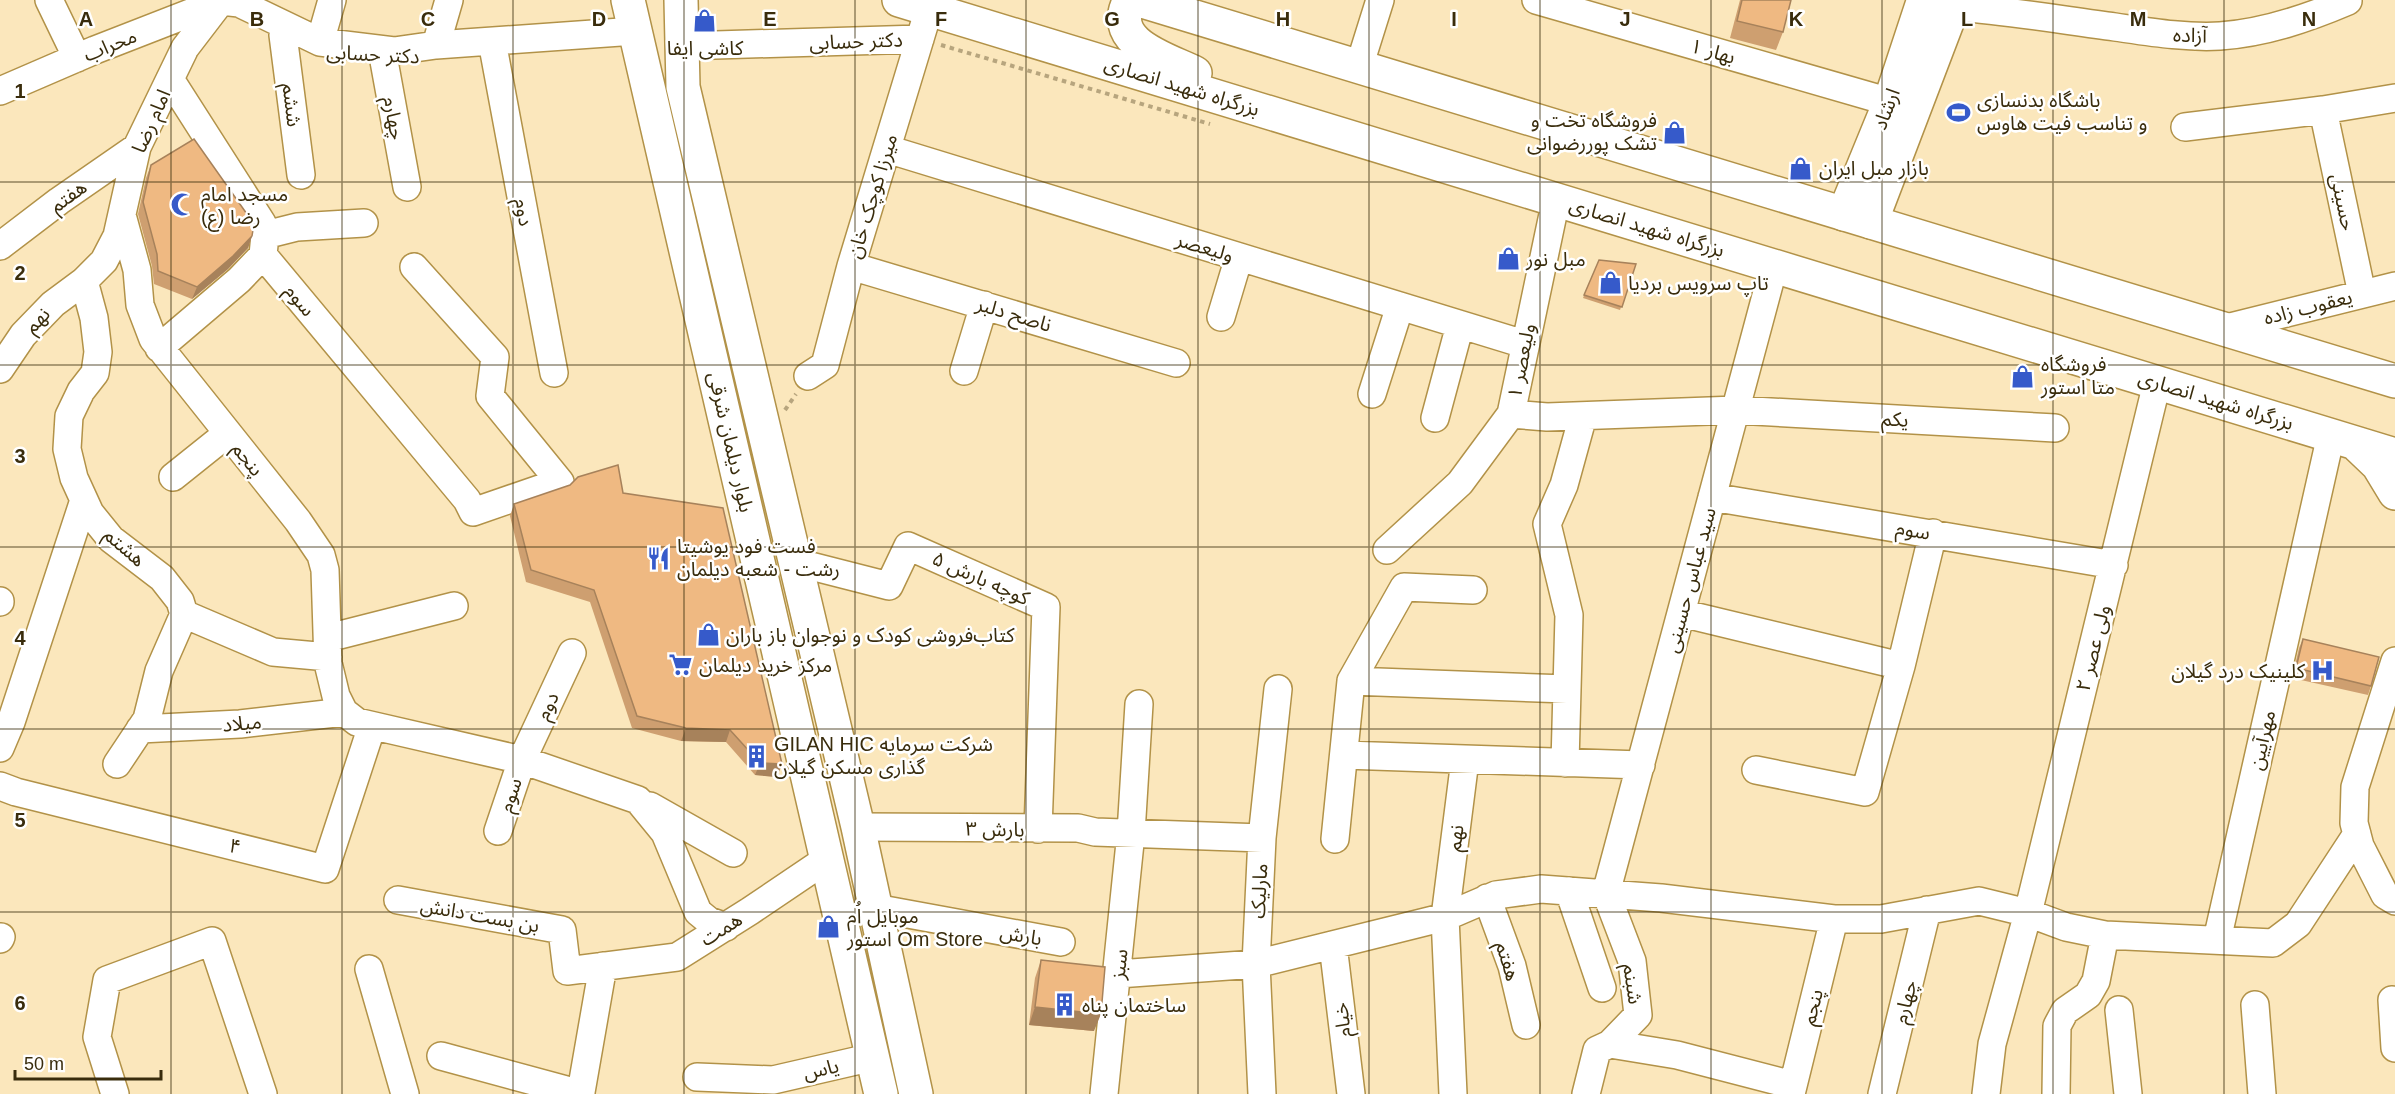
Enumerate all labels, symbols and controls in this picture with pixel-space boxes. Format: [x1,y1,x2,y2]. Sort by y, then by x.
shop icon: کاشی ایفا [692,7,718,33]
text: A [79,8,93,30]
text: B [250,8,264,30]
text: C [421,8,435,30]
text: D [592,8,606,30]
text: E [763,8,777,30]
text: F [935,8,947,30]
text: G [1104,8,1120,30]
text: H [1276,8,1290,30]
text: I [1451,8,1457,30]
text: J [1619,8,1631,30]
text: K [1789,8,1804,30]
text: L [1961,8,1973,30]
text: M [2130,8,2146,30]
text: N [2302,8,2316,30]
street label: آزاده [2173,23,2208,48]
street label: محراب [80,24,140,66]
street label: دکتر حسابی [809,28,903,55]
street label: بهار ۱ [1688,34,1738,69]
place label: کاشی ایفا [667,37,744,60]
street label: دکتر حسابی [326,41,420,68]
street label: بزرگراه شهید انصاری [1102,52,1262,121]
text: 1 [14,80,26,102]
street label: ششم [274,82,306,129]
street label: ارشاد [1868,85,1905,133]
street label: امام رضا [127,86,178,158]
place label: باشگاه بدنسازی و تناسب فیت هاوس [1977,89,2148,135]
street label: چهارم [375,94,409,142]
sports icon: باشگاه بدنسازی و تناسب فیت هاوس [1946,99,1972,125]
place label: فروشگاه تخت و تشک پوررضوانی [1527,109,1657,156]
shop icon: فروشگاه تخت و تشک پوررضوانی [1662,119,1688,145]
street label: میرزا کوچک خان [843,131,903,261]
shop icon: بازار مبل ایران [1788,155,1814,181]
place label: بازار مبل ایران [1819,157,1929,180]
street label: حسینی [2325,171,2360,233]
street label: هفتم [45,175,93,220]
place label: مسجد امام رضا (ع) [201,183,288,232]
mosque icon: مسجد امام رضا (ع) [170,192,196,218]
street label: بزرگراه شهید انصاری [1567,193,1727,262]
street label: دوم [507,196,537,229]
street label: ولیعصر [1172,228,1236,267]
shop icon: مبل نور [1495,246,1521,272]
place label: مبل نور [1525,248,1586,271]
text: 2 [14,262,26,284]
shop icon: تاپ سرویس بردیا [1597,270,1623,296]
place label: تاپ سرویس بردیا [1628,272,1769,297]
street label: سوم [277,280,320,323]
street label: یعقوب زاده [2261,285,2355,330]
street label: ناصح دلبر [972,292,1054,340]
street label: نهم [20,303,57,340]
street label: ولیعصر ۱ [1503,322,1540,401]
place label: فروشگاه متا استور [2040,353,2115,399]
shop icon: فروشگاه متا استور [2010,363,2036,389]
street label: بزرگراه شهید انصاری [2136,366,2296,435]
street label: بلوار دیلمان شرقی [703,370,758,515]
street label: یکم [1881,407,1909,435]
street label: پنجم [225,438,268,483]
text: 3 [14,445,26,467]
street label: سید عباس حسینی [1660,505,1721,655]
street label: سوم [1893,516,1932,548]
street label: هشتم [97,523,150,574]
place label: فست فود یوشیتا رشت - شعبه دیلمان [677,535,840,581]
restaurant icon: فست فود یوشیتا رشت - شعبه دیلمان [646,545,672,571]
street label: کوچه بارش ۵ [928,547,1034,611]
street label: ولی عصر ۲ [2072,602,2115,694]
shop icon: کتاب‌فروشی کودک و نوجوان باز باران [695,622,721,648]
place label: کتاب‌فروشی کودک و نوجوان باز باران [726,624,1015,647]
text: 4 [14,627,26,649]
supermarket icon: مرکز خرید دیلمان [668,652,694,678]
place label: مرکز خرید دیلمان [699,654,832,677]
hospital icon: کلینیک درد گیلان [2310,658,2336,684]
place label: کلینیک درد گیلان [2171,660,2306,683]
street label: دوم [531,689,567,725]
street label: مهرآیین [2244,708,2281,772]
street label: میلاد [221,710,263,736]
place label: GILAN HIC شرکت سرمایه گذاری مسکن گیلان [774,733,993,779]
building icon: GILAN HIC شرکت سرمایه گذاری مسکن گیلان [743,743,769,769]
street label: سوم [494,775,530,816]
text: 5 [14,809,26,831]
street label: بارش ۳ [965,817,1025,842]
street label: نهم [1442,823,1472,853]
street label: ۴ [227,834,243,858]
street label: مارلیک [1247,863,1272,919]
street label: بن بست دانش [419,894,541,937]
place label: موبایل اُم استور Om Store [846,901,983,951]
street label: همت [696,908,746,950]
shop icon: موبایل اُم استور Om Store [816,914,842,940]
street label: بارش [998,921,1044,950]
street label: هفتم [1488,939,1524,985]
street label: سبز [1106,948,1133,981]
street label: شبنم [1615,962,1647,1006]
street label: چهارم [1889,978,1925,1027]
street label: پنجم [1797,986,1831,1028]
text: 6 [14,992,26,1014]
building icon: ساختمان پناه [1051,992,1077,1018]
place label: ساختمان پناه [1082,994,1186,1018]
street label: خیام [1329,1001,1359,1039]
scale bar [15,1043,160,1081]
text: 50 m [24,1054,64,1074]
street label: یاس [801,1054,841,1085]

